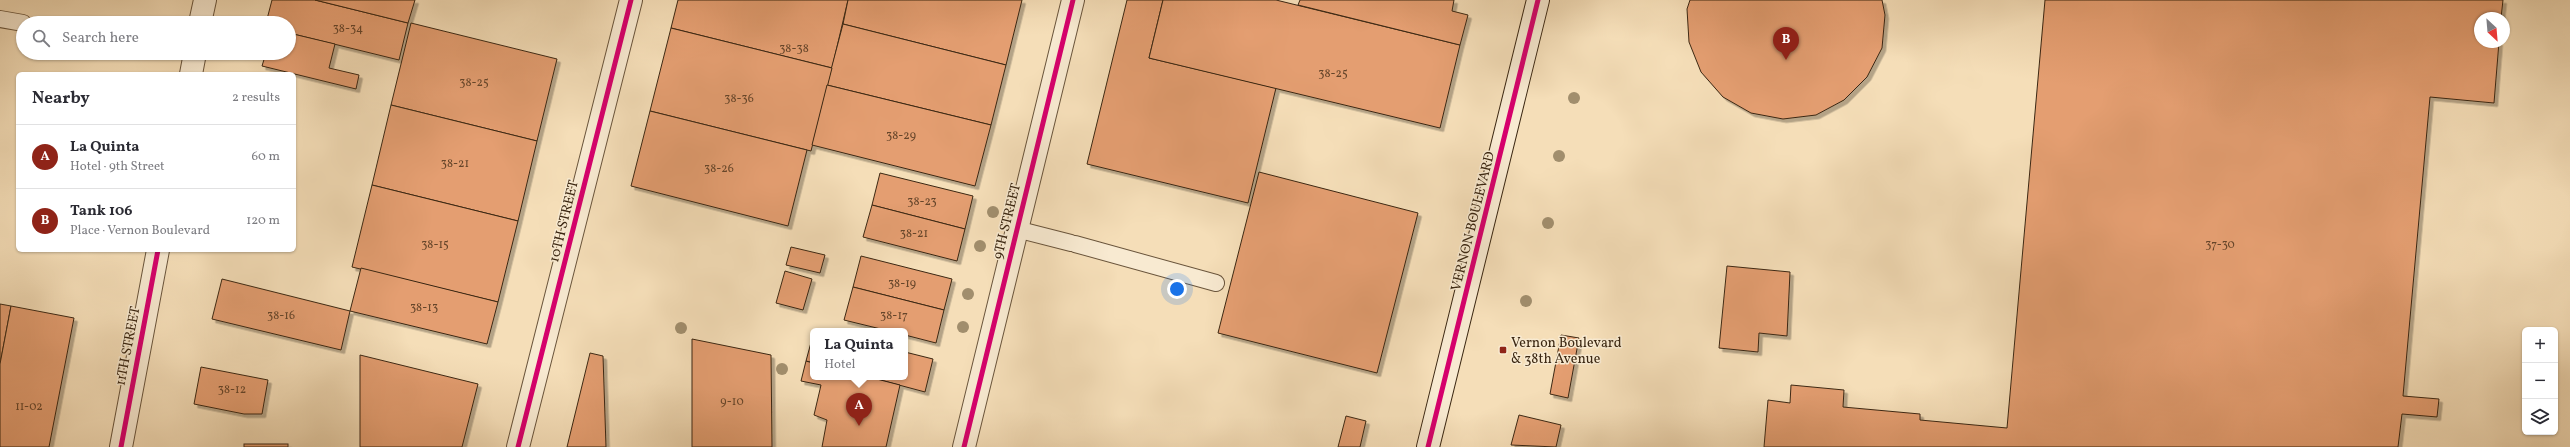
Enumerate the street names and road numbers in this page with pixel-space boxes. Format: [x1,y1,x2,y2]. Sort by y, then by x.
street label: VERNON BOULEVARD [1447,150,1500,293]
street label: 10TH STREET [545,178,584,265]
street label: 9TH STREET [989,181,1026,261]
street label: 11TH STREET [111,305,145,387]

